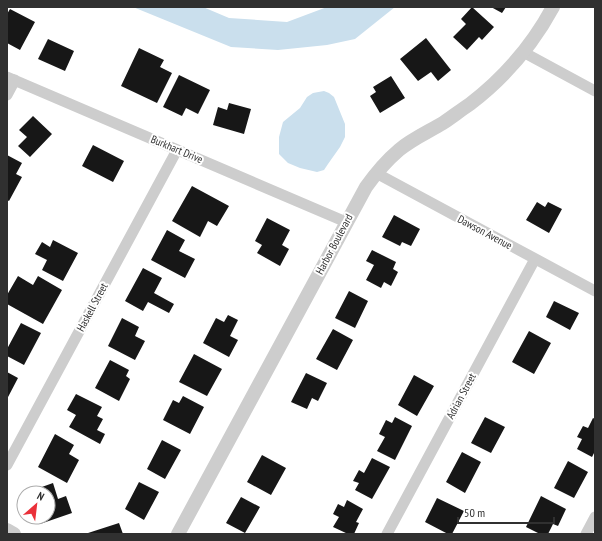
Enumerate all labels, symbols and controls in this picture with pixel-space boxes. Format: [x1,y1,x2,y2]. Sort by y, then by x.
street label: Burkhart Drive [149,132,206,166]
street label: Harbor Boulevard [312,211,356,277]
street label: Dawson Avenue [455,212,515,252]
street label: Haskell Street [73,280,111,334]
street label: Adrian Street [443,371,479,421]
north arrow [16,485,56,525]
text: N [35,489,47,504]
scale bar [458,499,554,525]
text: 50 m [464,505,485,520]

